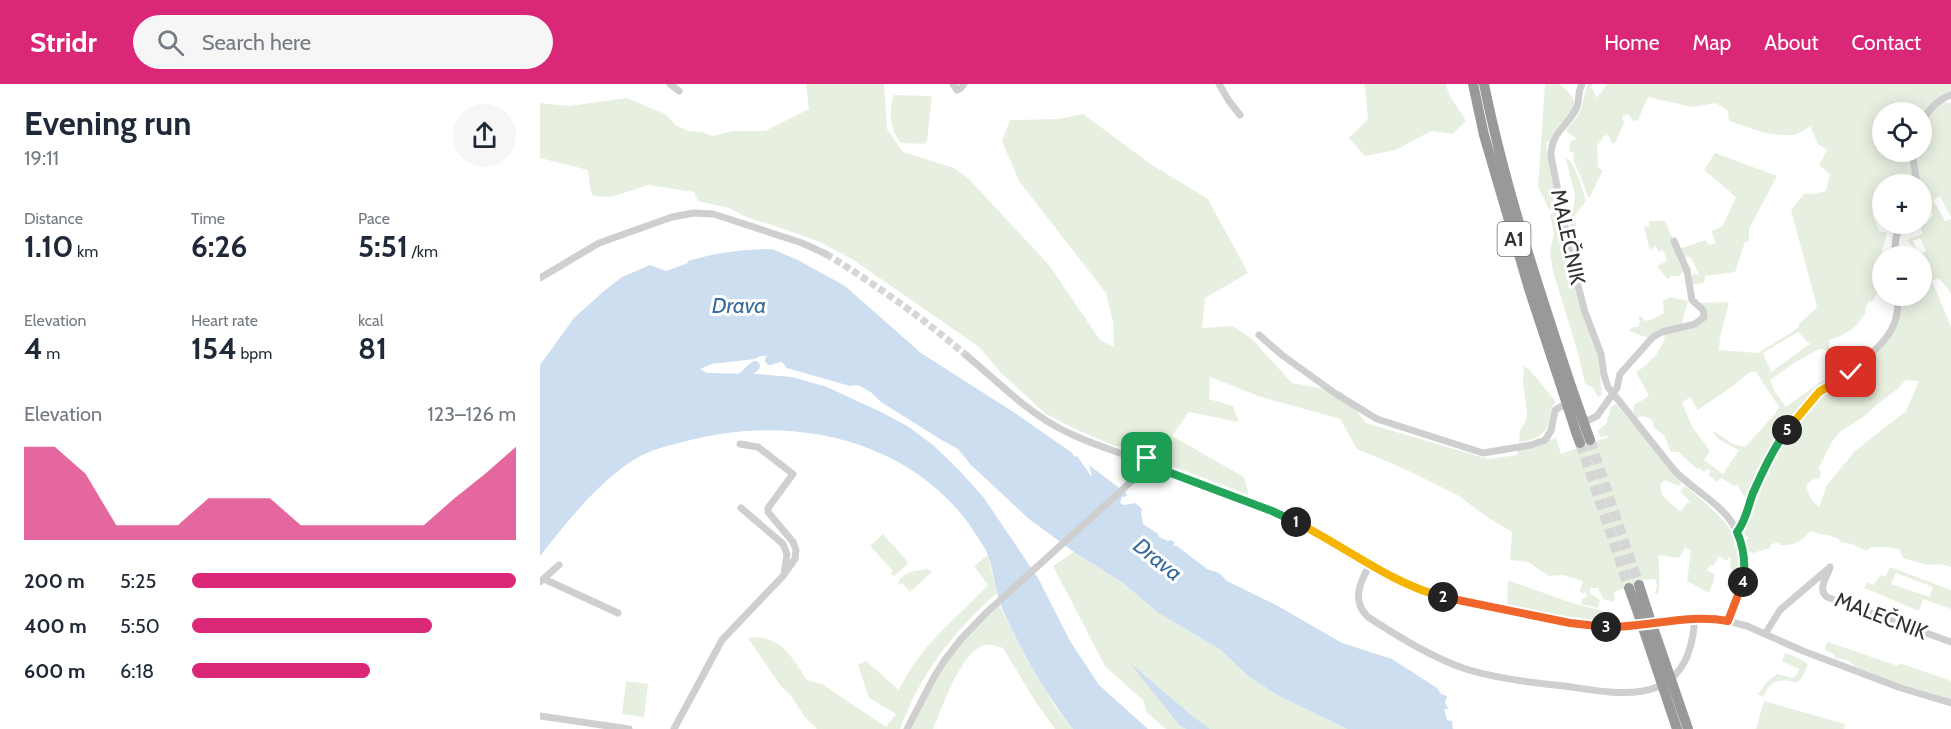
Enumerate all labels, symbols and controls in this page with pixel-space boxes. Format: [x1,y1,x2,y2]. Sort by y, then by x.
search box [133,15,553,69]
text: Stridr [30,25,97,59]
icon: search [154,26,187,59]
text: Search here [202,29,311,56]
text: Home [1604,30,1660,55]
text: Map [1693,30,1731,55]
text: About [1764,30,1818,55]
text: Contact [1851,30,1921,55]
map controls [1872,102,1932,306]
button: locate [1872,102,1932,162]
text: Evening run [24,103,191,143]
button: share [453,104,516,167]
text: 19:11 [24,146,59,170]
button: + [1872,174,1932,234]
street label: MALEČNIK [1546,187,1591,287]
text: Distance [24,209,83,228]
text: Time [191,209,225,228]
text: Pace [358,209,390,228]
road number: A1 [1498,222,1530,256]
text: 1.10 [24,228,73,265]
text: 6:26 [191,228,247,265]
text: 5:51 [358,228,408,265]
text: km [73,242,98,261]
text: /km [408,242,438,261]
button: − [1872,246,1932,306]
water label: Drava [712,292,766,319]
text: Elevation [24,311,87,330]
text: Heart rate [191,311,258,330]
text: kcal [358,311,384,330]
text: 4 [24,330,43,367]
text: 154 [191,330,237,367]
text: 81 [358,330,387,367]
text: m [43,344,60,363]
text: bpm [237,344,272,363]
pin [1825,346,1876,397]
icon: check [1834,355,1867,388]
text: Elevation [24,402,102,426]
text: 123–126 m [427,402,516,426]
pin: 5 [1772,415,1802,445]
text: 5 [1783,420,1791,439]
pin [1121,432,1172,483]
icon: arrive [1130,441,1163,474]
pin: 1 [1281,507,1311,537]
text: 1 [1293,512,1299,531]
water label: Drava [1128,532,1187,587]
pin: 4 [1728,567,1758,597]
text: 200 m [24,569,85,593]
text: 5:25 [120,569,156,593]
text: 4 [1738,572,1748,591]
pin: 2 [1428,582,1458,612]
street label: MALEČNIK [1831,586,1931,645]
text: 2 [1439,587,1447,606]
pin: 3 [1591,612,1621,642]
text: 400 m [24,614,87,638]
text: 5:50 [120,614,160,638]
text: 3 [1602,617,1610,636]
text: 600 m [24,659,85,683]
text: 6:18 [120,659,154,683]

